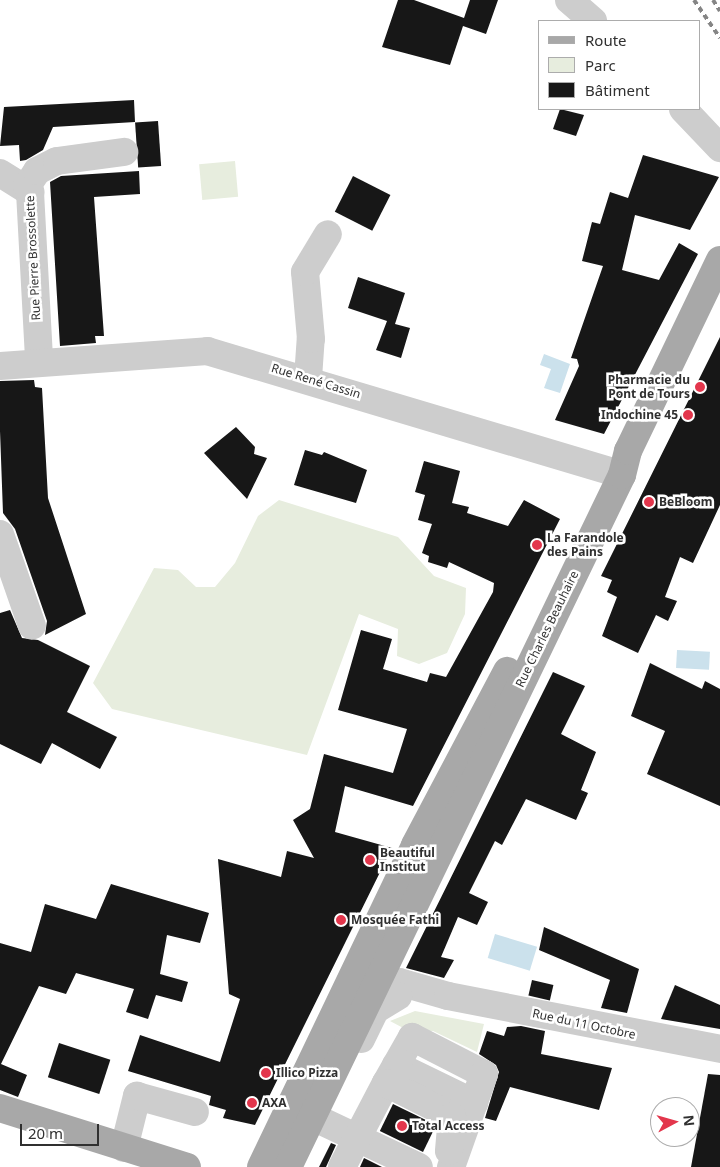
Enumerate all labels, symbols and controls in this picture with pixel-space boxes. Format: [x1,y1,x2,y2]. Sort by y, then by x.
legend [538,20,700,110]
text: Route [585,30,627,50]
text: Parc [585,55,616,75]
text: Bâtiment [585,80,650,100]
street label: Rue Pierre Brossolette [23,195,43,321]
street label: Rue René Cassin [270,361,362,401]
place label: Pharmacie du Pont de Tours [608,373,690,401]
marker: Pharmacie du Pont de Tours [694,381,706,393]
place label: Indochine 45 [601,408,678,422]
marker: Indochine 45 [682,409,694,421]
place label: BeBloom [659,495,712,509]
marker: BeBloom [643,496,655,508]
place label: La Farandole des Pains [547,531,624,559]
marker: La Farandole des Pains [531,539,543,551]
street label: Rue Charles Beauhaire [513,568,581,690]
place label: Beautiful Institut [380,846,435,874]
marker: Beautiful Institut [364,854,376,866]
place label: Mosquée Fathi [351,913,439,927]
marker: Mosquée Fathi [335,914,347,926]
street label: Rue du 11 Octobre [531,1006,637,1042]
place label: Illico Pizza [276,1066,338,1080]
marker: Illico Pizza [260,1067,272,1079]
place label: AXA [262,1096,287,1110]
marker: AXA [246,1097,258,1109]
north arrow [650,1097,700,1147]
scale bar [22,1114,101,1146]
text: N [679,1114,699,1127]
place label: Total Access [412,1119,485,1133]
marker: Total Access [396,1120,408,1132]
text: 20 m [28,1123,63,1143]

